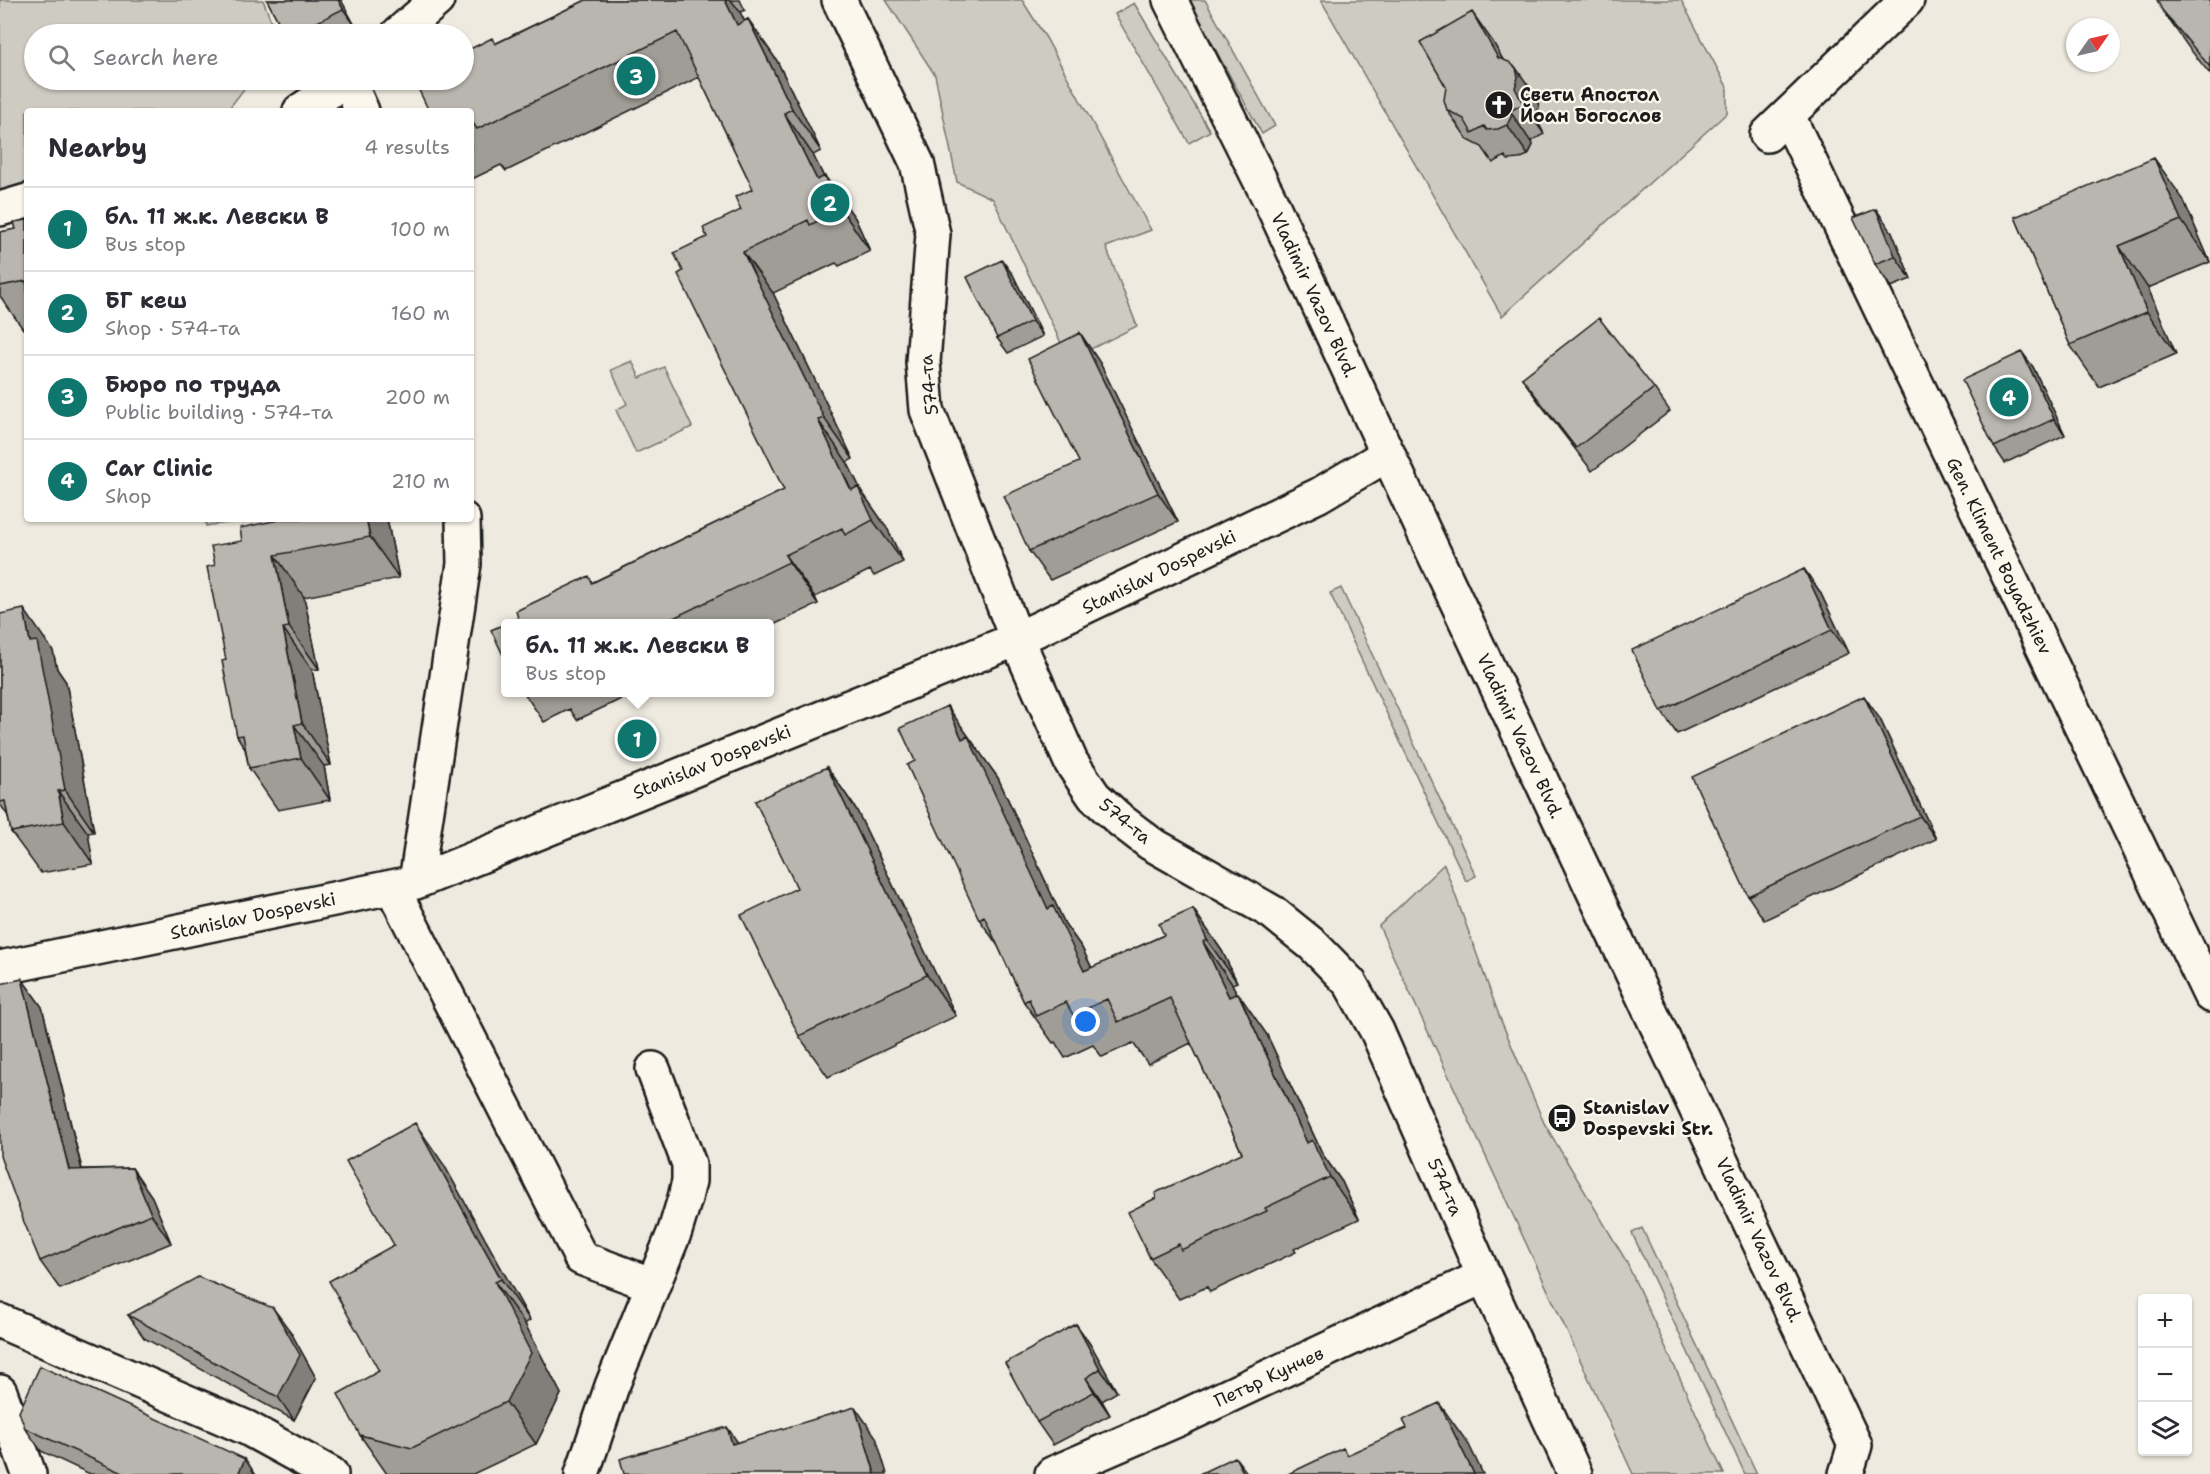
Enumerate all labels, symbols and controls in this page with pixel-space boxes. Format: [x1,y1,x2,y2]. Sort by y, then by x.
north arrow [2066,18,2120,72]
search box [24,24,474,90]
icon: search [45,41,78,74]
text: Search here [93,43,219,72]
pin: 3 [616,54,656,98]
place label: Свети Апостол Йоан Богослов [1520,83,1661,128]
church icon: Свети Апостол Йоан Богослов [1483,89,1515,121]
text: Nearby [48,130,147,165]
text: 4 results [364,134,450,160]
pin: 2 [810,180,850,226]
text: бл. 11 ж.к. Левски В [105,202,329,231]
street label: Vladimir Vazov Blvd. [1265,209,1363,381]
text: 1 [63,216,72,242]
text: 100 m [390,216,450,242]
text: Bus stop [105,231,186,257]
text: БГ кеш [105,286,187,315]
text: 2 [61,300,75,326]
text: 160 m [391,300,450,326]
text: Shop · 574-та [105,315,240,341]
street label: 574-та [914,354,944,416]
text: Бюро по труда [105,370,281,399]
pin: 4 [1990,374,2028,420]
text: 3 [61,384,75,410]
text: 200 m [385,384,450,410]
text: Public building · 574-та [105,399,333,425]
street label: Gen. Kliment Boyadzhiev [1941,453,2057,659]
text: Car Clinic [105,454,213,483]
text: 4 [61,468,75,494]
text: 210 m [391,468,450,494]
text: Shop [105,483,152,509]
street label: Stanislav Dospevski [1078,524,1240,620]
popup [501,619,774,697]
text: бл. 11 ж.к. Левски В [526,631,749,660]
street label: Vladimir Vazov Blvd. [1471,650,1569,822]
text: Bus stop [526,660,606,686]
pin: 1 [618,716,656,762]
street label: Stanislav Dospevski [629,719,795,805]
street label: 574-та [1094,793,1156,849]
street label: Stanislav Dospevski [168,887,338,945]
your location [1071,1007,1100,1036]
place label: Stanislav Dospevski Str. [1583,1096,1713,1141]
bus stop icon: Stanislav Dospevski Str. [1546,1102,1578,1134]
street label: 574-та [1422,1154,1468,1220]
street label: Vladimir Vazov Blvd. [1710,1154,1808,1326]
map controls [2138,1294,2192,1456]
button: + [2138,1294,2192,1348]
street label: Петър Кунчев [1210,1341,1328,1413]
button: − [2138,1348,2192,1402]
button: layers [2138,1402,2192,1456]

